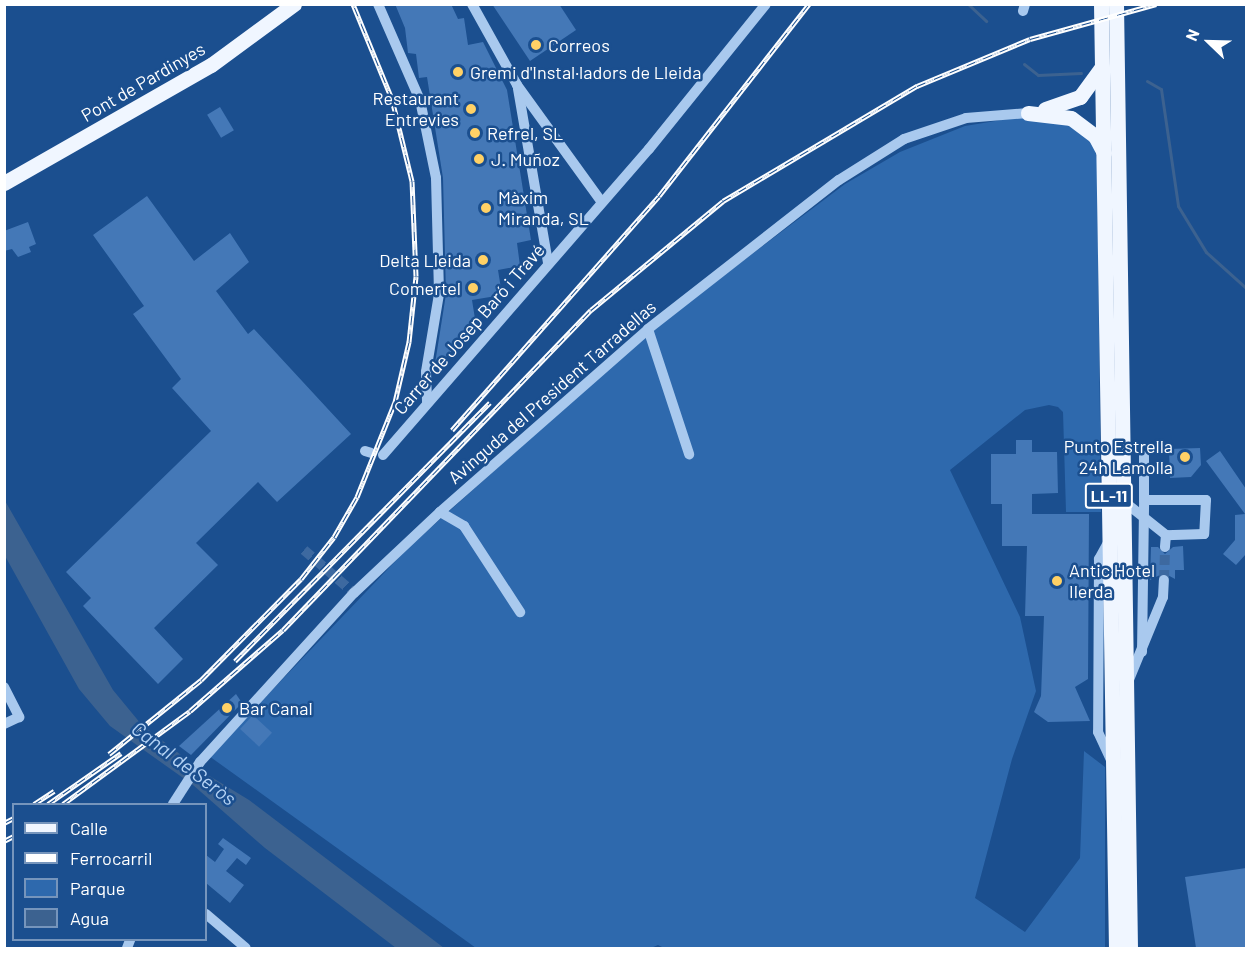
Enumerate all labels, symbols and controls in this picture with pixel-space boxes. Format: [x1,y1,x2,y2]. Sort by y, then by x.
north arrow [1179,12,1239,72]
text: N [1181,26,1203,43]
place label: Correos [548,34,610,56]
street label: Pont de Pardinyes [77,38,209,126]
marker: Correos [529,38,543,52]
place label: Gremi d'Instal·ladors de Lleida [470,61,701,83]
marker: Gremi d'Instal·ladors de Lleida [451,65,465,79]
place label: Restaurant Entrevies [373,88,459,130]
marker: Restaurant Entrevies [464,102,478,116]
place label: Refrel, SL [487,122,563,144]
marker: Refrel, SL [468,126,482,140]
place label: J. Muñoz [491,148,560,170]
marker: J. Muñoz [472,152,486,166]
place label: Màxim Miranda, SL [498,187,589,230]
marker: Màxim Miranda, SL [479,201,493,215]
street label: Carrer de Josep Baró i Travé [389,239,549,419]
place label: Delta Lleida [379,249,471,271]
marker: Delta Lleida [476,253,490,267]
place label: Comertel [389,277,461,299]
marker: Comertel [466,281,480,295]
street label: Avinguda del President Tarradellas [444,296,660,488]
place label: Punto Estrella 24h Lamolla [1064,436,1173,478]
marker: Punto Estrella 24h Lamolla [1178,450,1192,464]
road number: LL-11 [1084,483,1134,509]
place label: Antic Hotel Ilerda [1069,560,1155,602]
marker: Antic Hotel Ilerda [1050,574,1064,588]
place label: Bar Canal [239,697,313,719]
marker: Bar Canal [220,701,234,715]
water label: Canal de Seròs [127,716,241,810]
legend [12,803,207,941]
text: Calle [70,817,108,839]
text: Ferrocarril [70,847,152,869]
text: Parque [70,877,125,899]
text: Agua [70,907,109,929]

